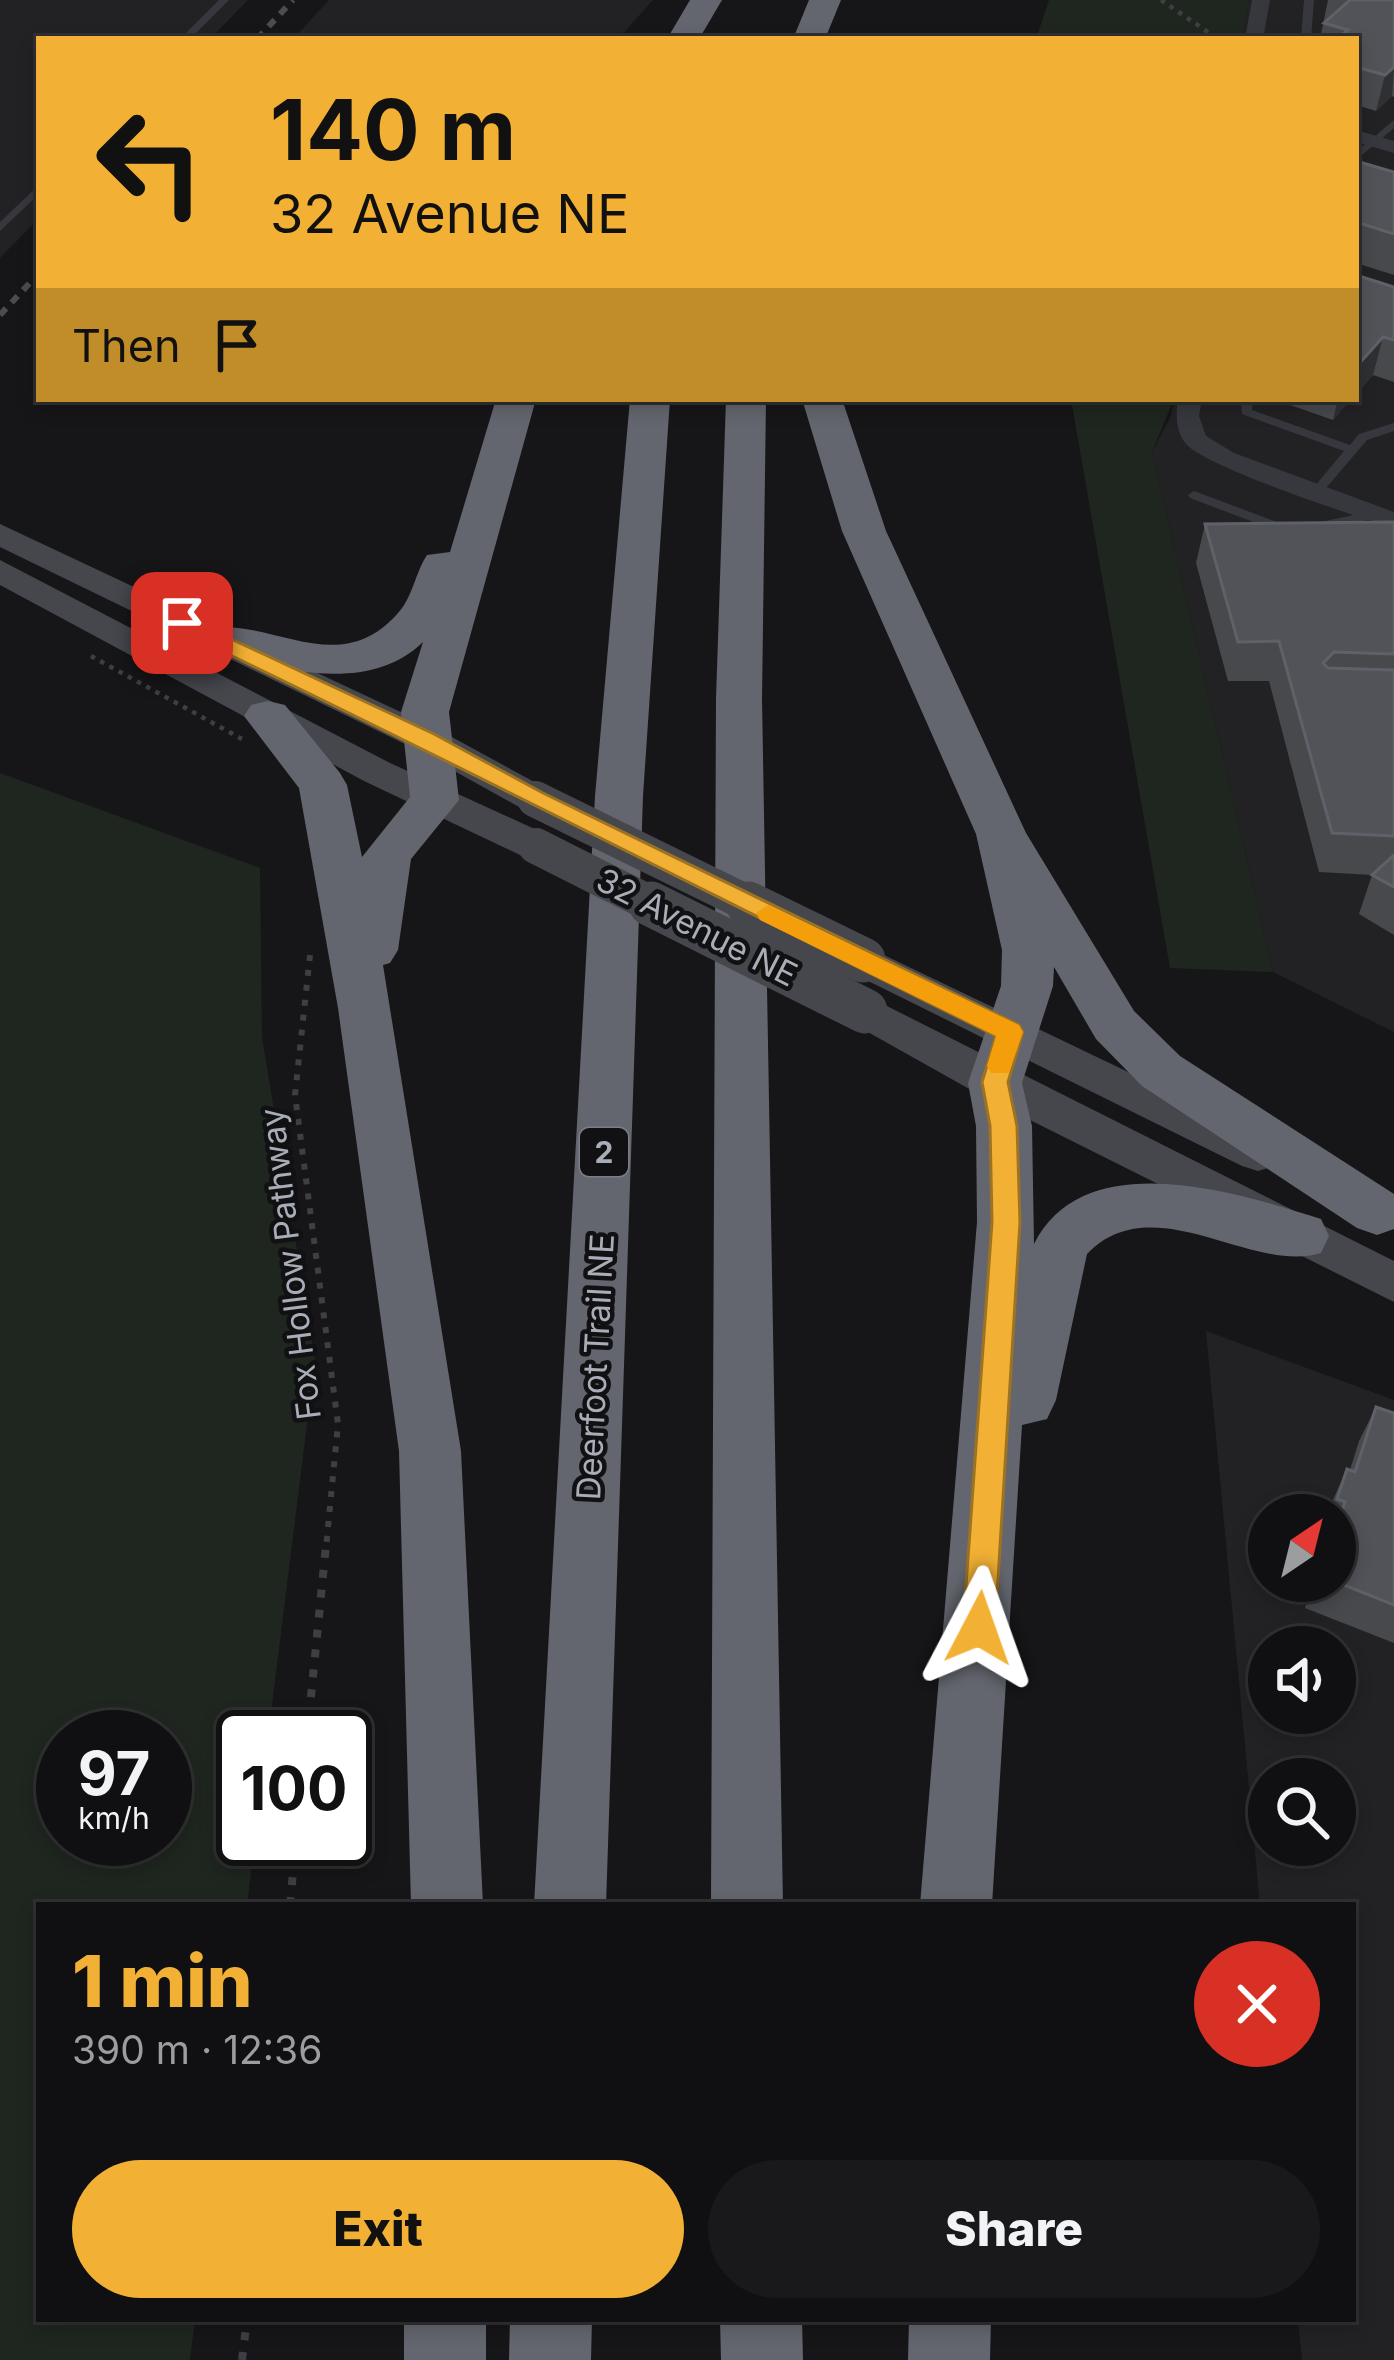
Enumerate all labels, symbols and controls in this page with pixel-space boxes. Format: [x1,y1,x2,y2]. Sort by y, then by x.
text: 140 m [270,79,516,180]
icon: left [72,84,228,240]
text: 32 Avenue NE [270,181,630,246]
icon: arrive [204,312,270,378]
text: Then [72,318,180,373]
pin [131,572,233,674]
icon: arrive [149,590,215,656]
street label: 32 Avenue NE [590,859,804,995]
street label: Fox Hollow Pathway [251,1106,329,1422]
road number: 2 [580,1128,628,1176]
street label: Deerfoot Trail NE [568,1233,622,1501]
north arrow [1248,1494,1356,1602]
map controls [1248,1494,1356,1866]
position arrow [916,1565,1042,1691]
button: sound [1248,1626,1356,1734]
speed limit sign: 100 [216,1710,372,1866]
text: 97 [78,1737,150,1809]
button: search [1248,1758,1356,1866]
text: km/h [78,1800,150,1836]
text: 1 min [72,1937,252,2024]
button: close [1194,1941,1320,2067]
text: 390 m · 12:36 [72,2026,322,2073]
button: Exit [72,2160,684,2298]
button: Share [708,2160,1320,2298]

